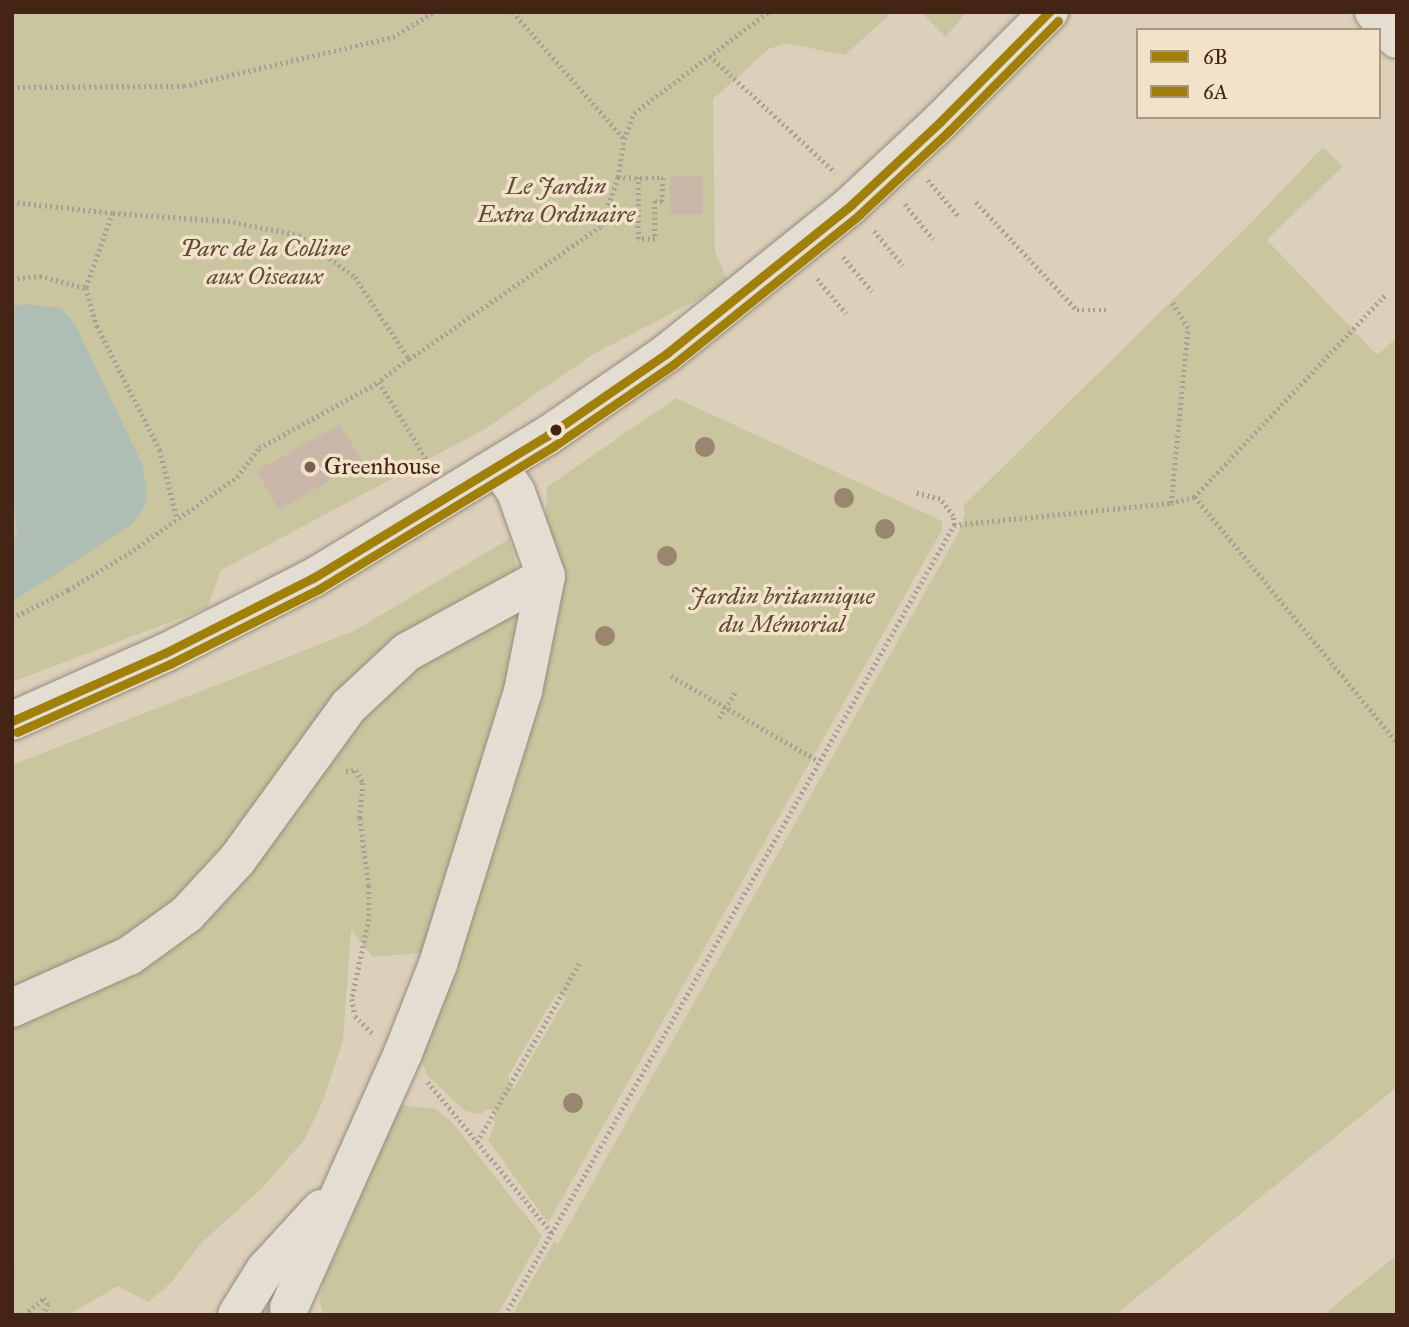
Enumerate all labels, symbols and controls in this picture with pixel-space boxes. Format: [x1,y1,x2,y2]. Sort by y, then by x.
legend [1136,28,1381,119]
text: 6B [1203,44,1228,70]
text: 6A [1203,79,1228,105]
park label: Le Jardin Extra Ordinaire [477,173,635,229]
park label: Parc de la Colline aux Oiseaux [180,235,350,291]
unlabelled marker [549,423,563,437]
place label: Greenhouse [324,453,440,481]
marker: Greenhouse [302,459,318,475]
park label: Jardin britannique du Mémorial [690,583,874,639]

